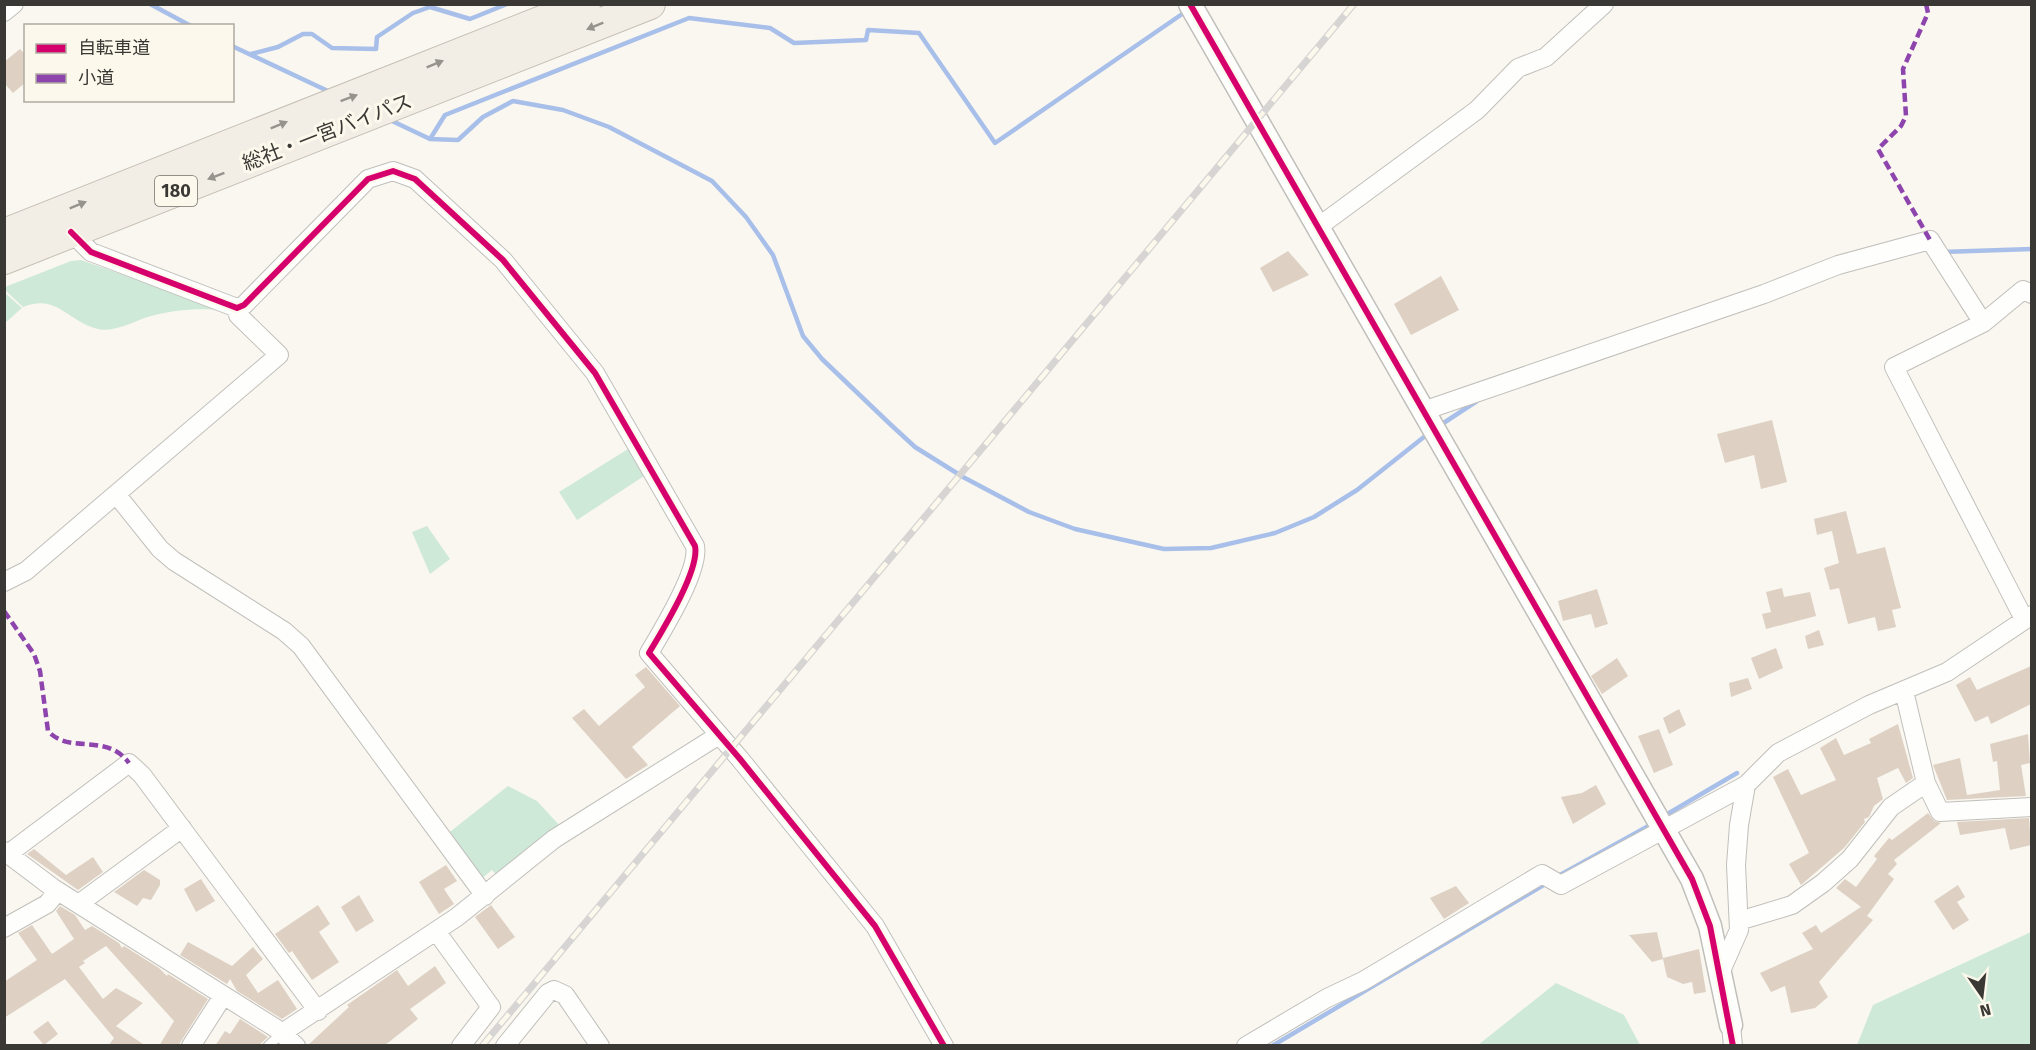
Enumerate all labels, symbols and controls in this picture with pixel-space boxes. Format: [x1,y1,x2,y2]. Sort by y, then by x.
one-way arrow [586,21,604,31]
legend [24,24,234,102]
text: 自転車道 [78,37,150,59]
one-way arrow [427,59,445,69]
text: 小道 [78,67,114,89]
street label: 総社・一宮バイパス [239,89,415,175]
one-way arrow [341,93,359,103]
one-way arrow [271,120,289,130]
one-way arrow [207,172,225,181]
road number: 180 [155,176,197,206]
one-way arrow [70,200,88,210]
north arrow [1952,966,2012,1026]
text: N [1978,1000,1993,1021]

